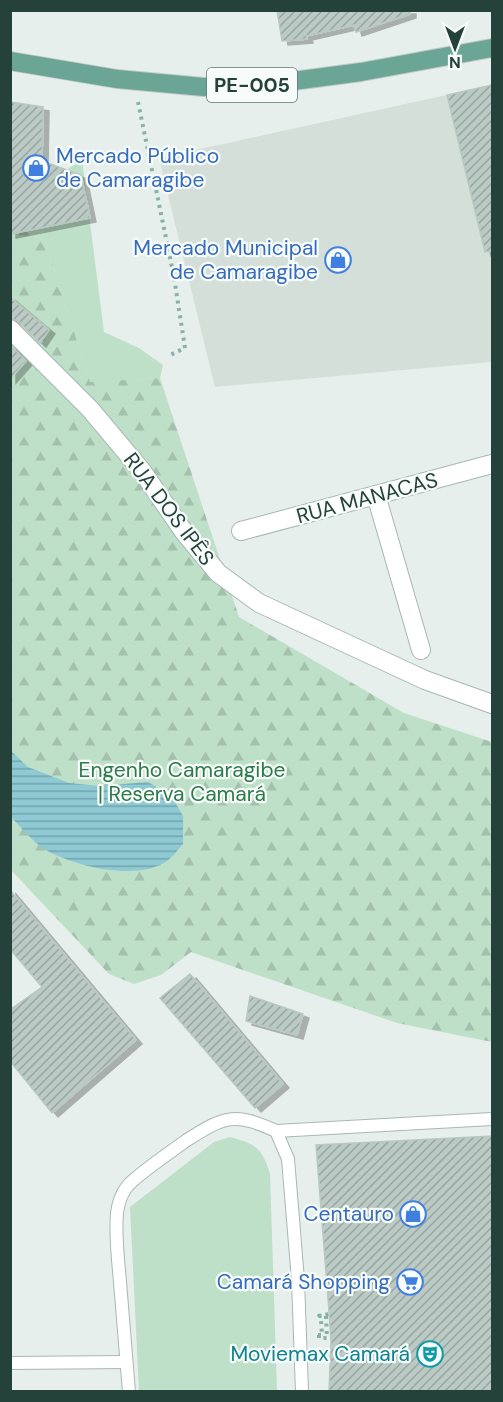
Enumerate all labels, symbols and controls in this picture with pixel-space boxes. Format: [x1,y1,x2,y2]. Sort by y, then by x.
north arrow [425,18,485,78]
text: N [449,52,461,73]
road number: PE-005 [207,68,297,102]
place label: Mercado Público de Camaragibe [56,142,219,194]
shop icon: Mercado Público de Camaragibe [21,153,51,183]
place label: Mercado Municipal de Camaragibe [133,234,318,286]
shop icon: Mercado Municipal de Camaragibe [323,245,353,275]
street label: RUA DOS IPÊS [117,447,221,571]
street label: RUA MANACAS [293,466,441,530]
park label: Engenho Camaragibe | Reserva Camará [79,756,286,808]
shop icon: Centauro [398,1199,428,1229]
place label: Centauro [303,1200,394,1228]
supermarket icon: Camará Shopping [395,1267,425,1297]
place label: Camará Shopping [217,1268,390,1296]
theatre icon: Moviemax Camará [415,1339,445,1369]
place label: Moviemax Camará [230,1340,410,1368]

